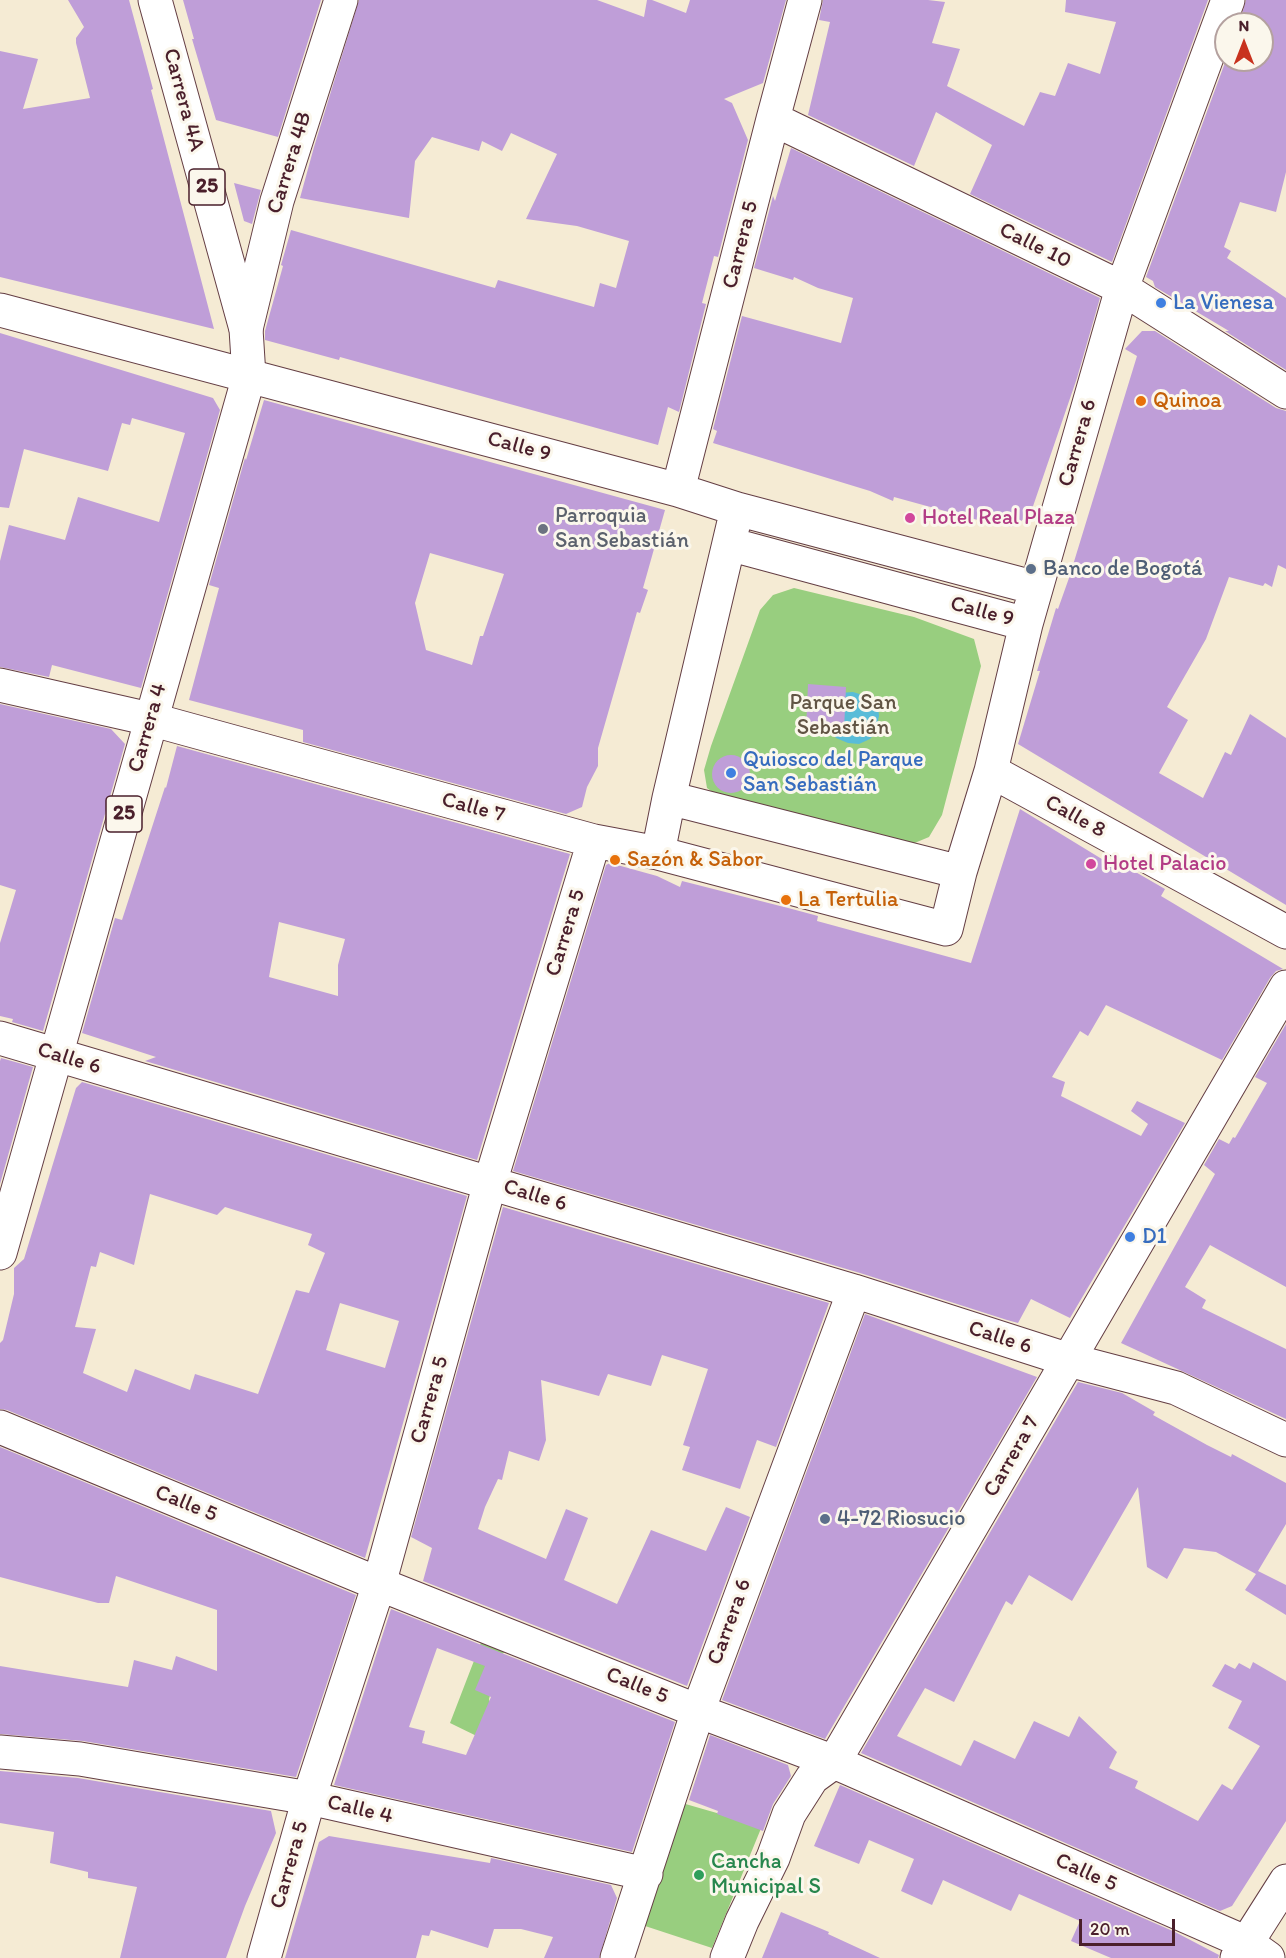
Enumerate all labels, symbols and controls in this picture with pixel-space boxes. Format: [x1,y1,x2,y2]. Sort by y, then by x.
north arrow [1214,12,1274,72]
text: N [1239,16,1249,35]
street label: Carrera 4A [157,46,209,154]
street label: Carrera 4B [262,109,318,217]
road number: 25 [189,169,225,205]
street label: Carrera 5 [717,198,765,292]
street label: Calle 10 [995,217,1075,275]
place label: La Vienesa [1173,290,1274,316]
marker: La Vienesa [1154,296,1168,310]
place label: Quinoa [1153,388,1222,414]
marker: Quinoa [1134,394,1148,408]
street label: Carrera 6 [1053,396,1103,490]
street label: Calle 9 [484,426,554,468]
place label: Parroquia San Sebastián [555,503,689,554]
place label: Hotel Real Plaza [922,505,1075,531]
marker: Hotel Real Plaza [903,511,917,525]
marker: Parroquia San Sebastián [536,522,550,536]
place label: Banco de Bogotá [1043,556,1202,582]
marker: Banco de Bogotá [1024,562,1038,576]
street label: Calle 9 [947,591,1017,633]
street label: Carrera 4 [123,680,173,776]
park label: Parque San Sebastián [789,690,897,742]
place label: Quiosco del Parque San Sebastián [743,747,924,798]
marker: Quiosco del Parque San Sebastián [724,766,738,780]
street label: Calle 7 [438,787,508,829]
street label: Calle 8 [1040,790,1110,844]
road number: 25 [106,796,142,832]
place label: Sazón & Sabor [627,847,763,873]
place label: Hotel Palacio [1103,851,1227,877]
marker: Sazón & Sabor [608,853,622,867]
marker: Hotel Palacio [1084,857,1098,871]
street label: Carrera 5 [540,886,592,980]
place label: La Tertulia [798,887,898,913]
marker: La Tertulia [779,893,793,907]
street label: Calle 6 [34,1037,104,1081]
street label: Calle 6 [500,1174,570,1218]
place label: D1 [1142,1224,1167,1250]
marker: D1 [1123,1230,1137,1244]
street label: Calle 6 [965,1315,1035,1361]
street label: Carrera 5 [405,1353,455,1447]
street label: Carrera 7 [978,1412,1046,1502]
street label: Calle 5 [151,1480,221,1528]
place label: 4-72 Riosucio [837,1506,965,1532]
marker: 4-72 Riosucio [818,1512,832,1526]
street label: Carrera 6 [702,1575,758,1669]
street label: Calle 5 [602,1662,672,1710]
street label: Calle 4 [325,1790,395,1830]
street label: Carrera 5 [265,1818,315,1912]
street label: Calle 5 [1051,1848,1121,1898]
place label: Cancha Municipal S [711,1849,821,1900]
marker: Cancha Municipal S [692,1868,706,1882]
scale bar [1082,1907,1178,1945]
text: 20 m [1090,1918,1130,1940]

